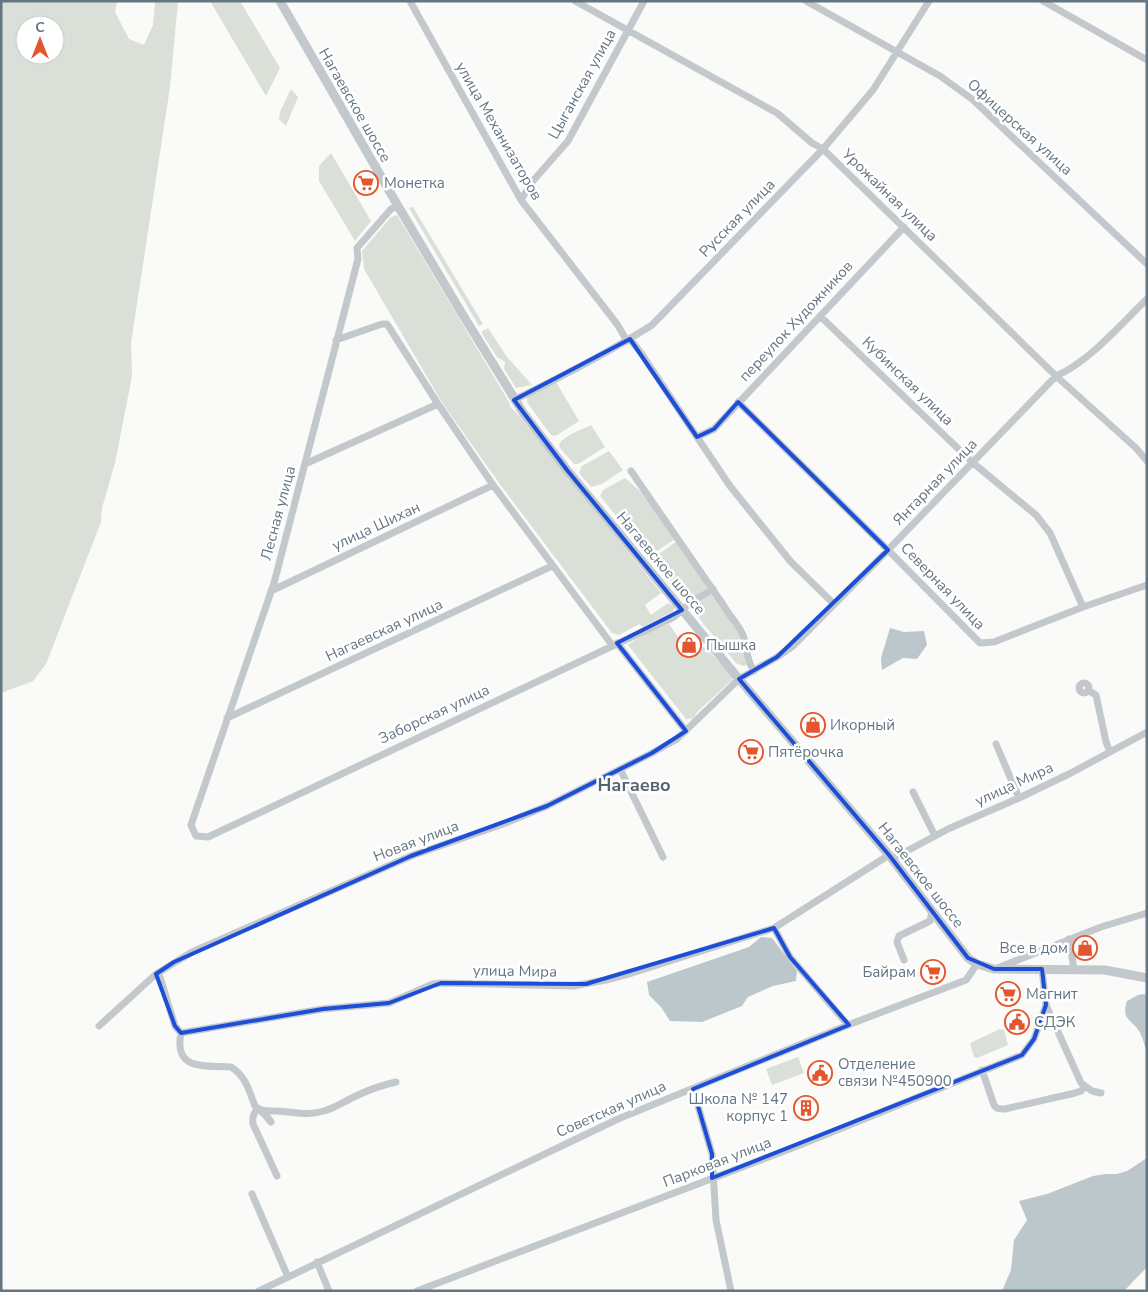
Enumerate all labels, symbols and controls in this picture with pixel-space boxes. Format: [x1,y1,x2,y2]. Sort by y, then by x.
north arrow [15,15,65,65]
text: С [35,18,45,37]
street label: Цыганская улица [543,25,621,143]
street label: Нагаевское шоссе [314,44,396,166]
street label: улица Механизаторов [451,58,547,204]
street label: Офицерская улица [963,74,1077,180]
street label: Урожайная улица [837,143,942,246]
supermarket icon: Монетка [353,170,379,196]
place label: Монетка [384,173,445,193]
street label: Русская улица [695,175,779,261]
street label: переулок Художников [735,256,857,386]
street label: Кубинская улица [858,332,958,430]
street label: Янтарная улица [888,434,982,530]
street label: Лесная улица [256,464,300,562]
street label: улица Шихан [329,497,423,555]
street label: Нагаевское шоссе [612,507,710,619]
street label: Северная улица [896,538,990,634]
street label: Нагаевская улица [322,594,446,666]
shop icon: Пышка [676,632,702,658]
place label: Пышка [706,635,756,655]
street label: Заборская улица [375,679,493,749]
shop icon: Икорный [800,712,826,738]
place label: Икорный [830,715,895,735]
supermarket icon: Пятёрочка [738,739,764,765]
place label: Пятёрочка [768,742,844,762]
street label: улица Мира [972,757,1056,811]
district label: Нагаево [597,773,671,797]
street label: Новая улица [370,816,462,866]
street label: Нагаевское шоссе [874,818,968,932]
shop icon: Все в дом [1072,935,1098,961]
place label: Все в дом [999,938,1068,958]
supermarket icon: Байрам [920,959,946,985]
street label: улица Мира [473,960,557,982]
place label: Байрам [862,962,916,982]
supermarket icon: Магнит [995,981,1021,1007]
place label: Магнит [1026,984,1078,1004]
public building icon: СДЭК [1004,1009,1030,1035]
place label: СДЭК [1034,1012,1076,1032]
place label: Отделение связи №450900 [838,1054,952,1091]
public building icon: Отделение связи №450900 [807,1060,833,1086]
street label: Советская улица [553,1076,669,1142]
place label: Школа № 147 корпус 1 [688,1089,788,1126]
building icon: Школа № 147 корпус 1 [793,1095,819,1121]
street label: Парковая улица [660,1132,774,1192]

